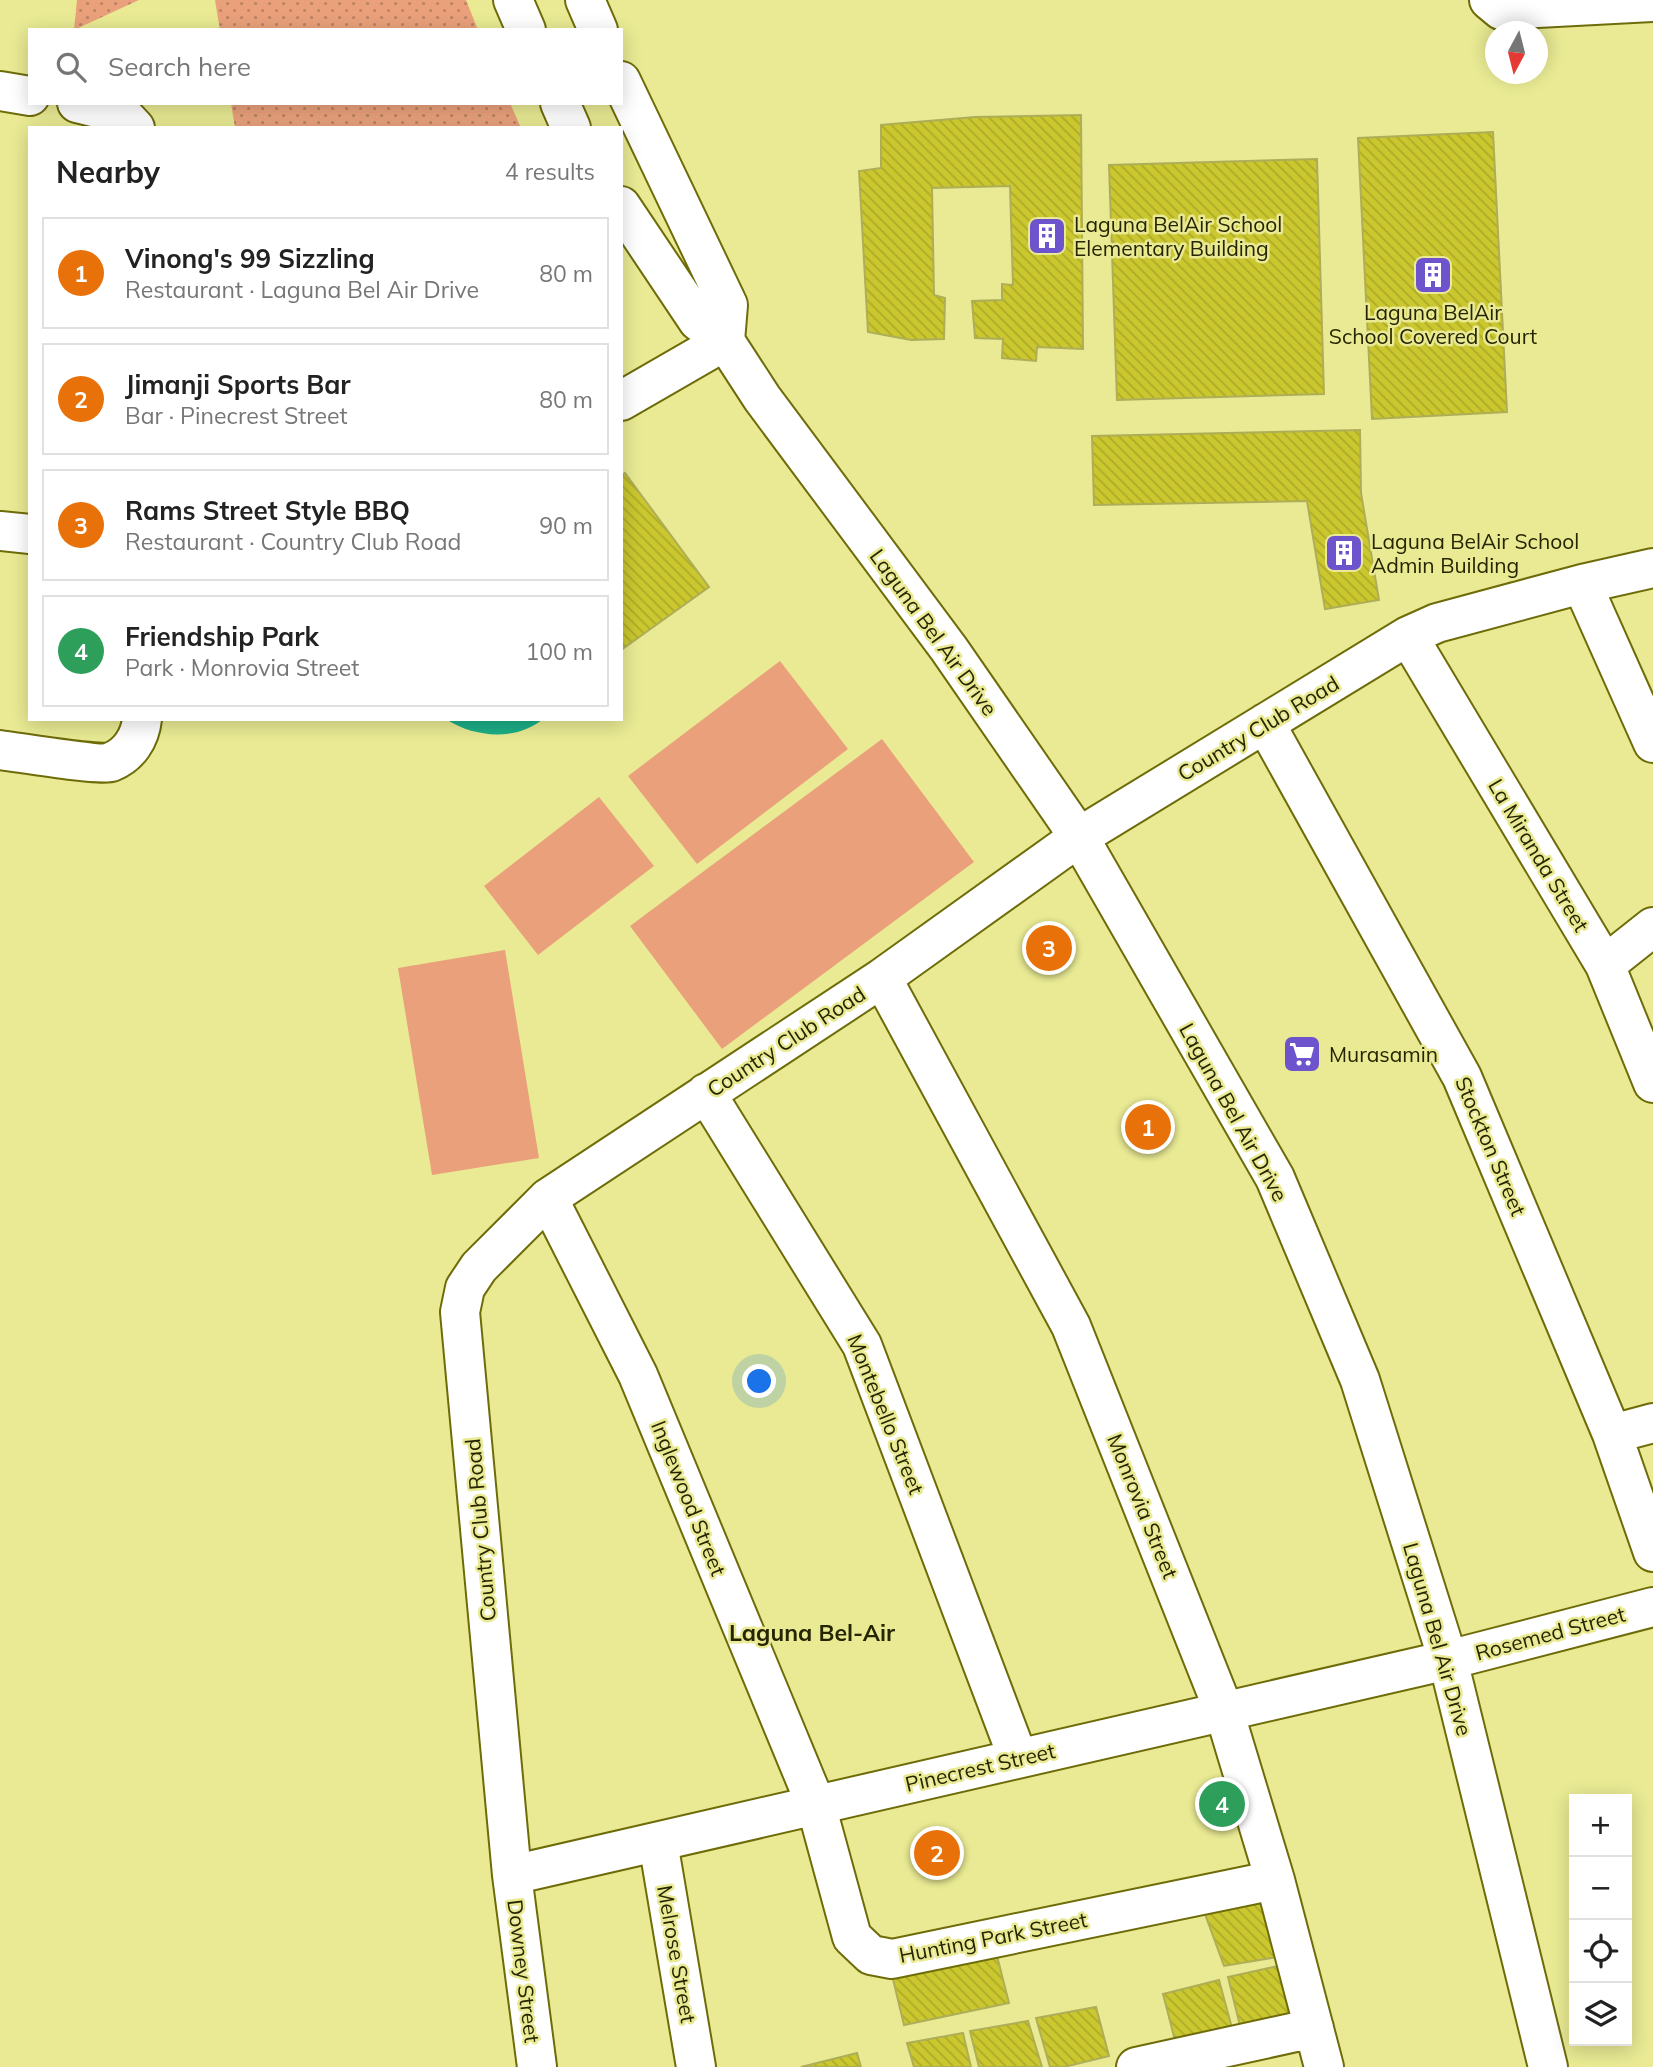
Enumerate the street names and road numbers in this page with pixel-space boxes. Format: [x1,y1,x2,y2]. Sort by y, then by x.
street label: Laguna Bel Air Drive [865,544,1003,720]
street label: Country Club Road [1173,670,1343,786]
street label: La Miranda Street [1483,774,1595,936]
street label: Country Club Road [702,980,870,1102]
street label: Laguna Bel Air Drive [1174,1018,1294,1206]
street label: Stockton Street [1450,1073,1532,1219]
street label: Montebello Street [842,1330,930,1498]
street label: Inglewood Street [646,1417,732,1579]
street label: Monrovia Street [1102,1430,1184,1582]
street label: Country Club Road [459,1438,501,1622]
street label: Laguna Bel Air Drive [1398,1539,1478,1739]
street label: Rosemed Street [1472,1600,1628,1666]
street label: Pinecrest Street [903,1737,1057,1797]
street label: Melrose Street [652,1883,702,2025]
street label: Downey Street [502,1898,546,2044]
street label: Hunting Park Street [897,1906,1089,1968]

